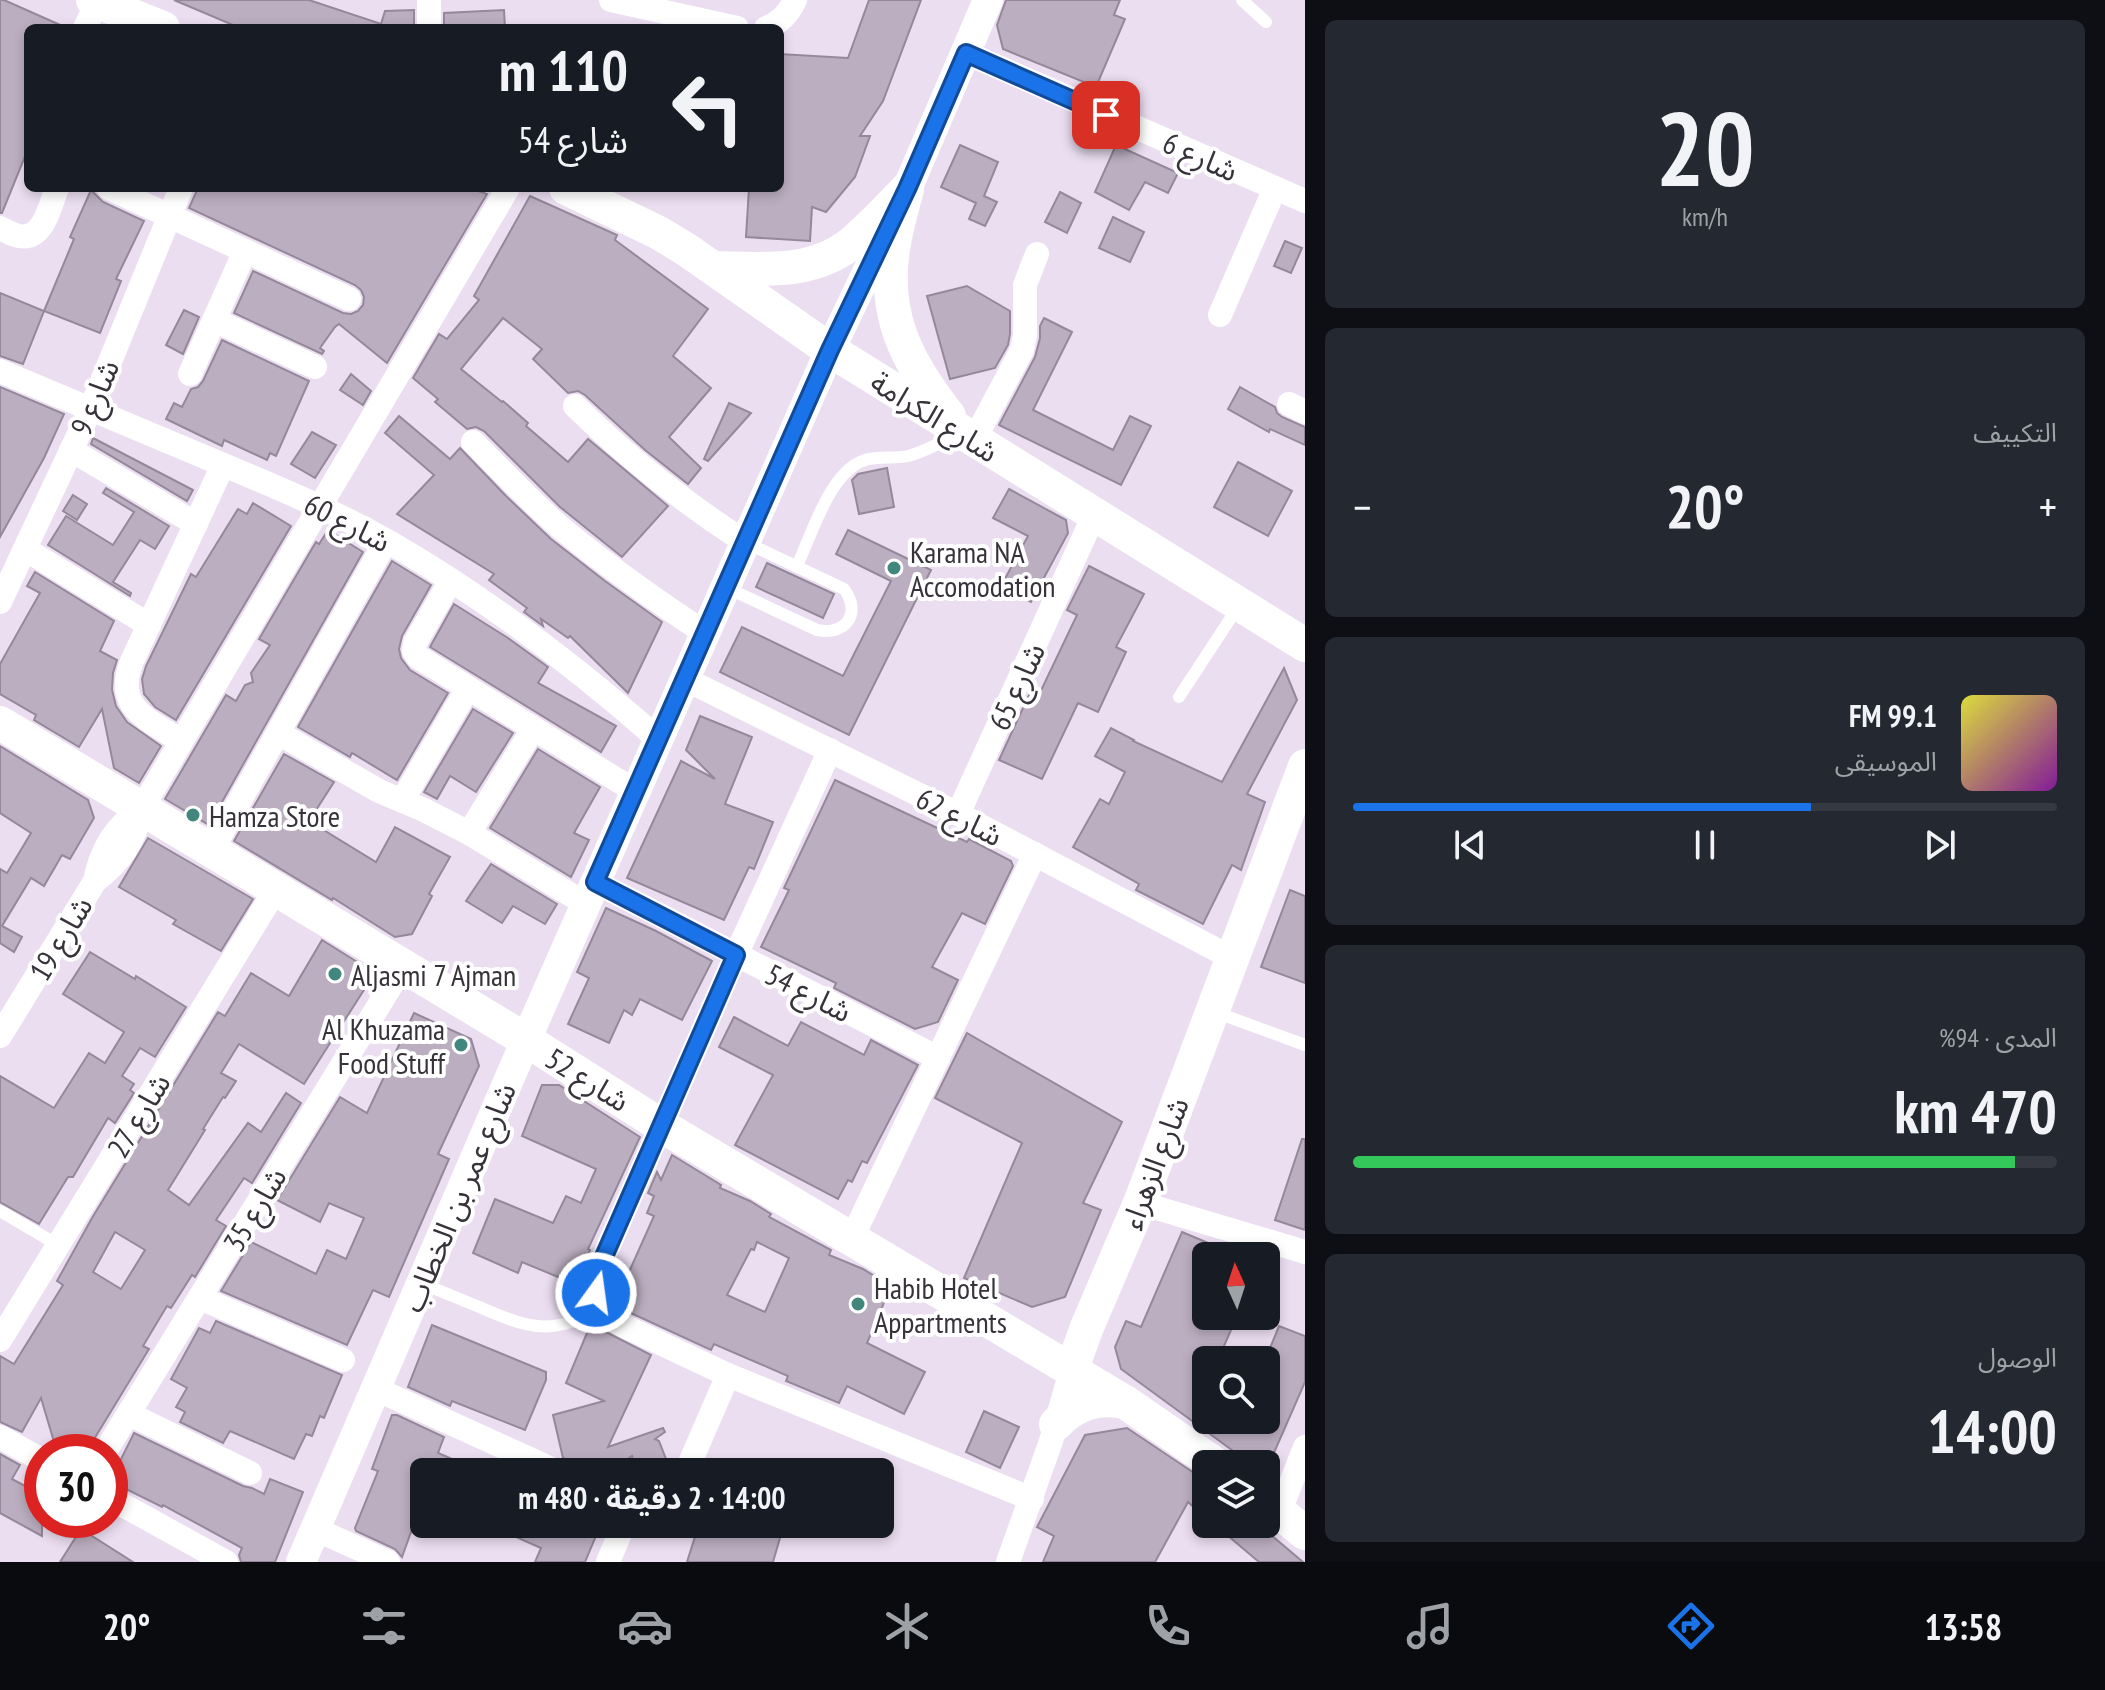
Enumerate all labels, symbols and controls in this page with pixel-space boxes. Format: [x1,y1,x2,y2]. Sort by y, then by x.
text: 110 m [499,34,628,106]
icon: left [656,56,760,160]
text: 20 [1655,80,1755,215]
pin [1072,81,1140,149]
icon: arrive [1084,93,1128,137]
text: شارع 54 [518,116,628,163]
street label: شارع 6 [1156,122,1245,193]
text: km/h [1682,200,1728,233]
street label: شارع 9 [61,353,131,442]
street label: شارع الكرامة [862,361,1006,474]
text: التكييف [1973,416,2057,449]
text: 20° [1665,467,1745,545]
text: − [1353,478,1371,535]
text: + [2039,478,2057,535]
street label: شارع 60 [296,484,398,564]
place label: Karama NA Accomodation [910,532,1056,605]
marker: Karama NA Accomodation [885,559,903,577]
street label: شارع 65 [979,636,1057,738]
text: 99.1 FM [1849,696,1937,735]
text: الموسيقى [1835,745,1937,778]
street label: شارع 62 [908,778,1010,858]
place label: Hamza Store [209,796,340,835]
marker: Hamza Store [184,806,202,824]
icon: previous [1448,823,1492,867]
icon: pause [1683,823,1727,867]
icon: next [1918,823,1962,867]
street label: شارع 19 [20,889,104,989]
street label: شارع 54 [757,954,859,1034]
place label: Aljasmi 7 Ajman [351,955,516,994]
marker: Aljasmi 7 Ajman [326,965,344,983]
place label: Al Khuzama Food Stuff [322,1009,446,1082]
text: المدى · 94% [1939,1021,2057,1054]
marker: Al Khuzama Food Stuff [452,1036,470,1054]
street label: شارع 52 [537,1038,637,1123]
street label: شارع 27 [98,1066,182,1166]
text: 470 km [1894,1072,2057,1150]
street label: شارع عمر بن الخطاب [392,1076,528,1319]
street label: شارع الزهراء [1111,1091,1201,1236]
street label: شارع 35 [214,1160,298,1260]
north arrow [1192,1242,1280,1330]
map controls [1192,1242,1280,1538]
position arrow [554,1251,638,1335]
place label: Habib Hotel Appartments [874,1268,1007,1341]
marker: Habib Hotel Appartments [849,1295,867,1313]
text: الوصول [1978,1341,2057,1374]
button: search [1192,1346,1280,1434]
text: 14:00 [1927,1392,2057,1470]
speed limit sign: 30 [24,1434,128,1538]
button: layers [1192,1450,1280,1538]
text: 14:00 · 2 دقيقة · 480 m [518,1478,786,1517]
icon: filters [356,1598,412,1654]
icon: car [617,1598,673,1654]
icon: climate [879,1598,935,1654]
icon: phone [1140,1598,1196,1654]
icon: music [1402,1598,1458,1654]
icon: directions [1663,1598,1719,1654]
text: 20° [103,1603,150,1650]
text: 13:58 [1924,1603,2002,1650]

